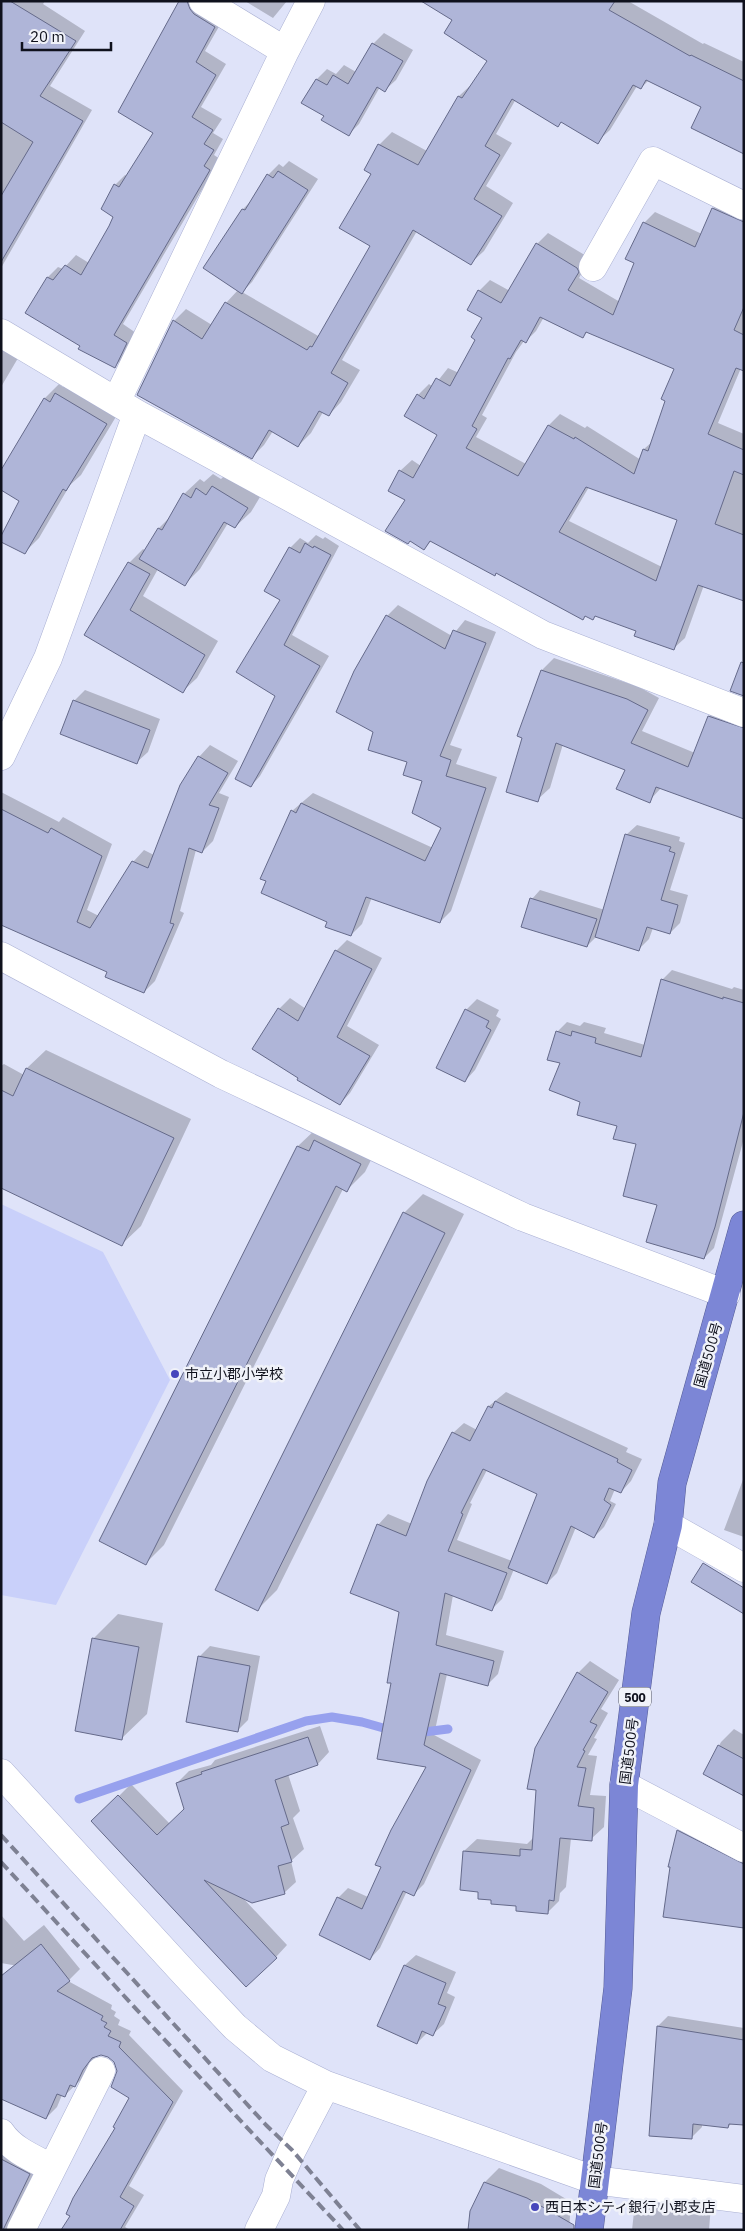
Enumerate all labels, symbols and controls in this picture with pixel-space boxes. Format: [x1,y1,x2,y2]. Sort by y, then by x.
scale bar [22,20,111,52]
text: 20 m [30,27,65,46]
street label: 国道500号 [690,1320,726,1390]
place label: 市立小郡小学校 [185,1365,283,1383]
marker: 市立小郡小学校 [169,1368,181,1380]
road number: 500 [619,1688,651,1706]
street label: 国道500号 [616,1717,642,1785]
street label: 国道500号 [585,2121,611,2189]
place label: 西日本シティ銀行 小郡支店 [545,2198,715,2216]
marker: 西日本シティ銀行 小郡支店 [529,2201,541,2213]

